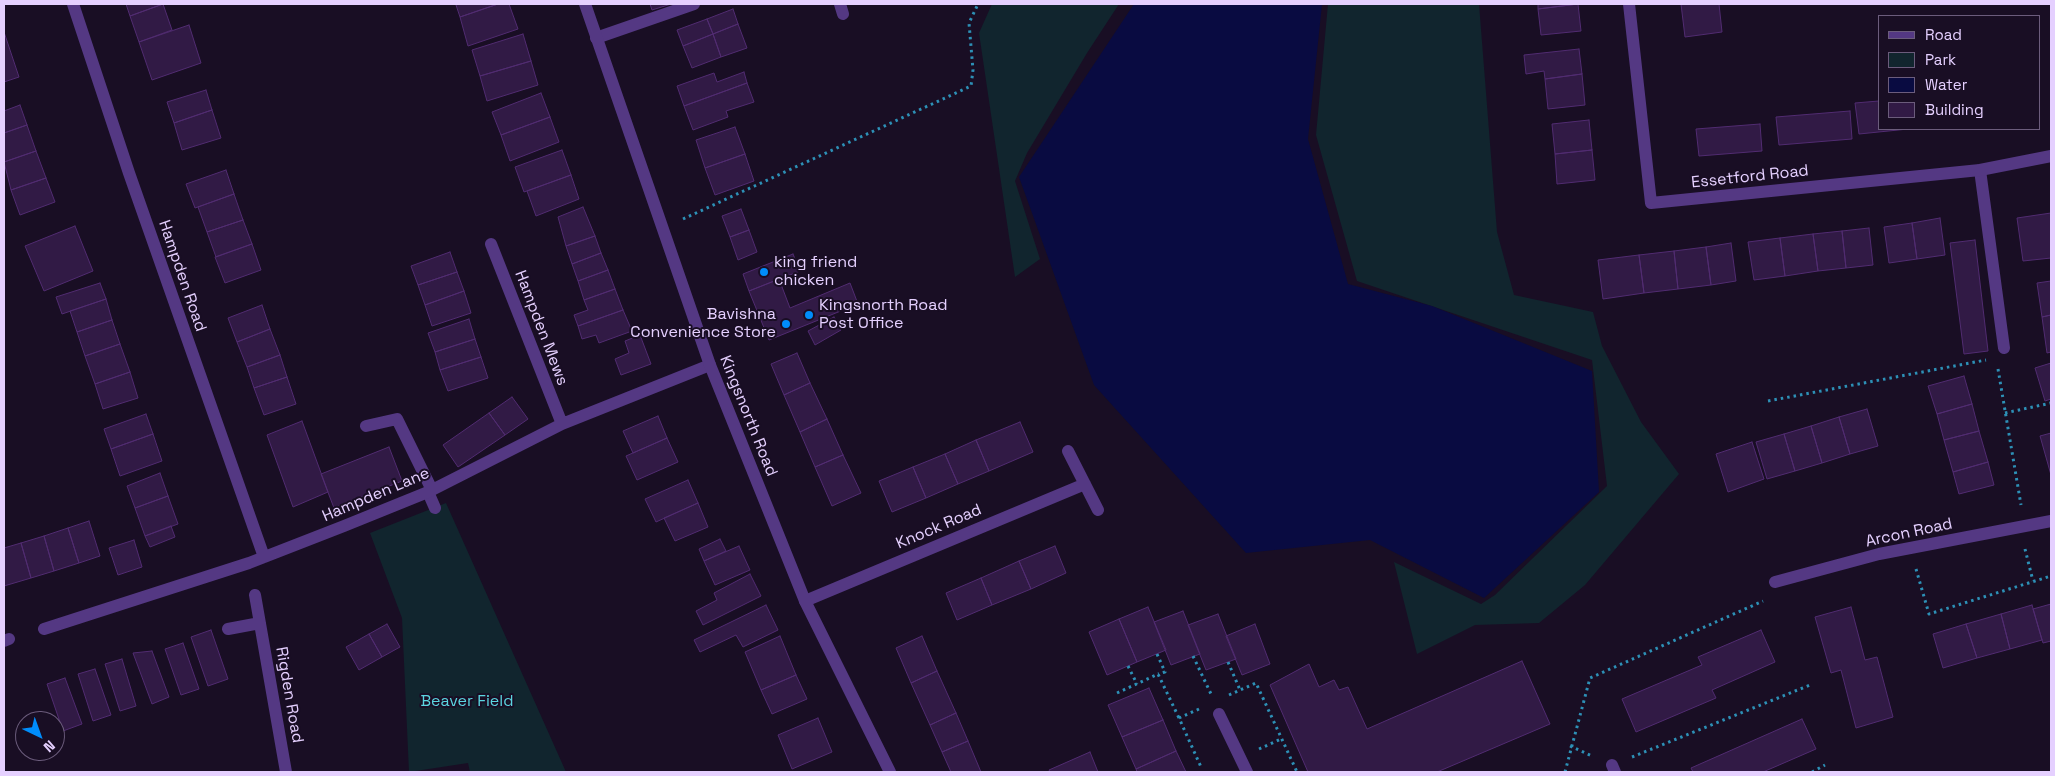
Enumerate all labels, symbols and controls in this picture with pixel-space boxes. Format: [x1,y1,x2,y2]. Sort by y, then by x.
legend [1878,15,2040,130]
text: Road [1925,25,1962,44]
text: Park [1925,50,1956,69]
text: Water [1925,75,1967,94]
text: Building [1925,100,1984,119]
street label: Essetford Road [1690,161,1810,193]
street label: Hampden Road [154,218,210,334]
place label: king friend chicken [774,253,857,291]
marker: king friend chicken [758,266,770,278]
street label: Hampden Mews [510,268,572,388]
place label: Kingsnorth Road Post Office [819,296,947,334]
place label: Bavishna Convenience Store [630,305,776,343]
marker: Kingsnorth Road Post Office [803,309,815,321]
marker: Bavishna Convenience Store [780,318,792,330]
street label: Kingsnorth Road [715,353,781,479]
street label: Hampden Lane [319,464,433,526]
street label: Knock Road [893,500,985,554]
street label: Arcon Road [1864,514,1954,552]
street label: Rigden Road [271,645,307,745]
park label: Beaver Field [421,692,513,712]
north arrow [15,711,65,761]
text: N [40,737,59,756]

